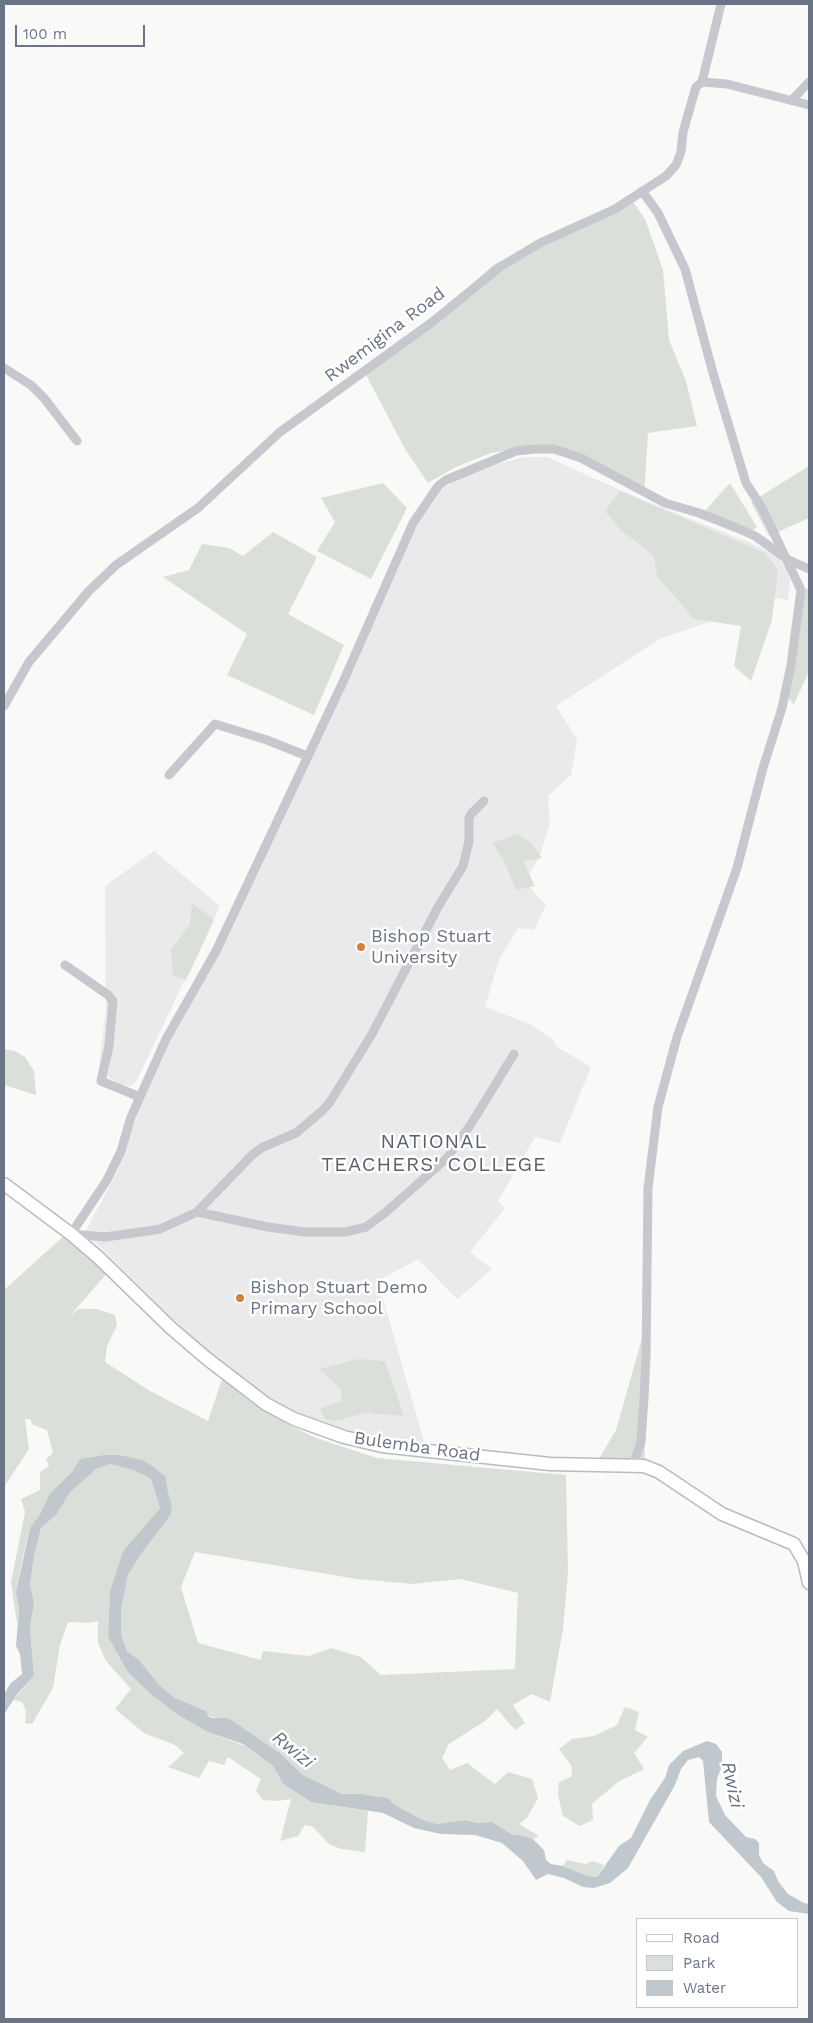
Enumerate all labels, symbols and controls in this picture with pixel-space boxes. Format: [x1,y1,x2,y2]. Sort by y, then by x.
scale bar [18,15,148,47]
text: 100 m [23,25,67,43]
street label: Rwemigina Road [321,283,449,387]
place label: Bishop Stuart University [371,926,491,969]
marker: Bishop Stuart University [355,941,367,953]
district label: NATIONAL TEACHERS' COLLEGE [319,1130,549,1177]
place label: Bishop Stuart Demo Primary School [250,1277,428,1320]
marker: Bishop Stuart Demo Primary School [234,1292,246,1304]
street label: Bulemba Road [352,1427,482,1467]
water label: Rwizi [268,1726,318,1774]
water label: Rwizi [716,1760,748,1810]
legend [636,1918,798,2008]
text: Road [683,1929,720,1947]
text: Park [683,1954,715,1972]
text: Water [683,1979,726,1997]

